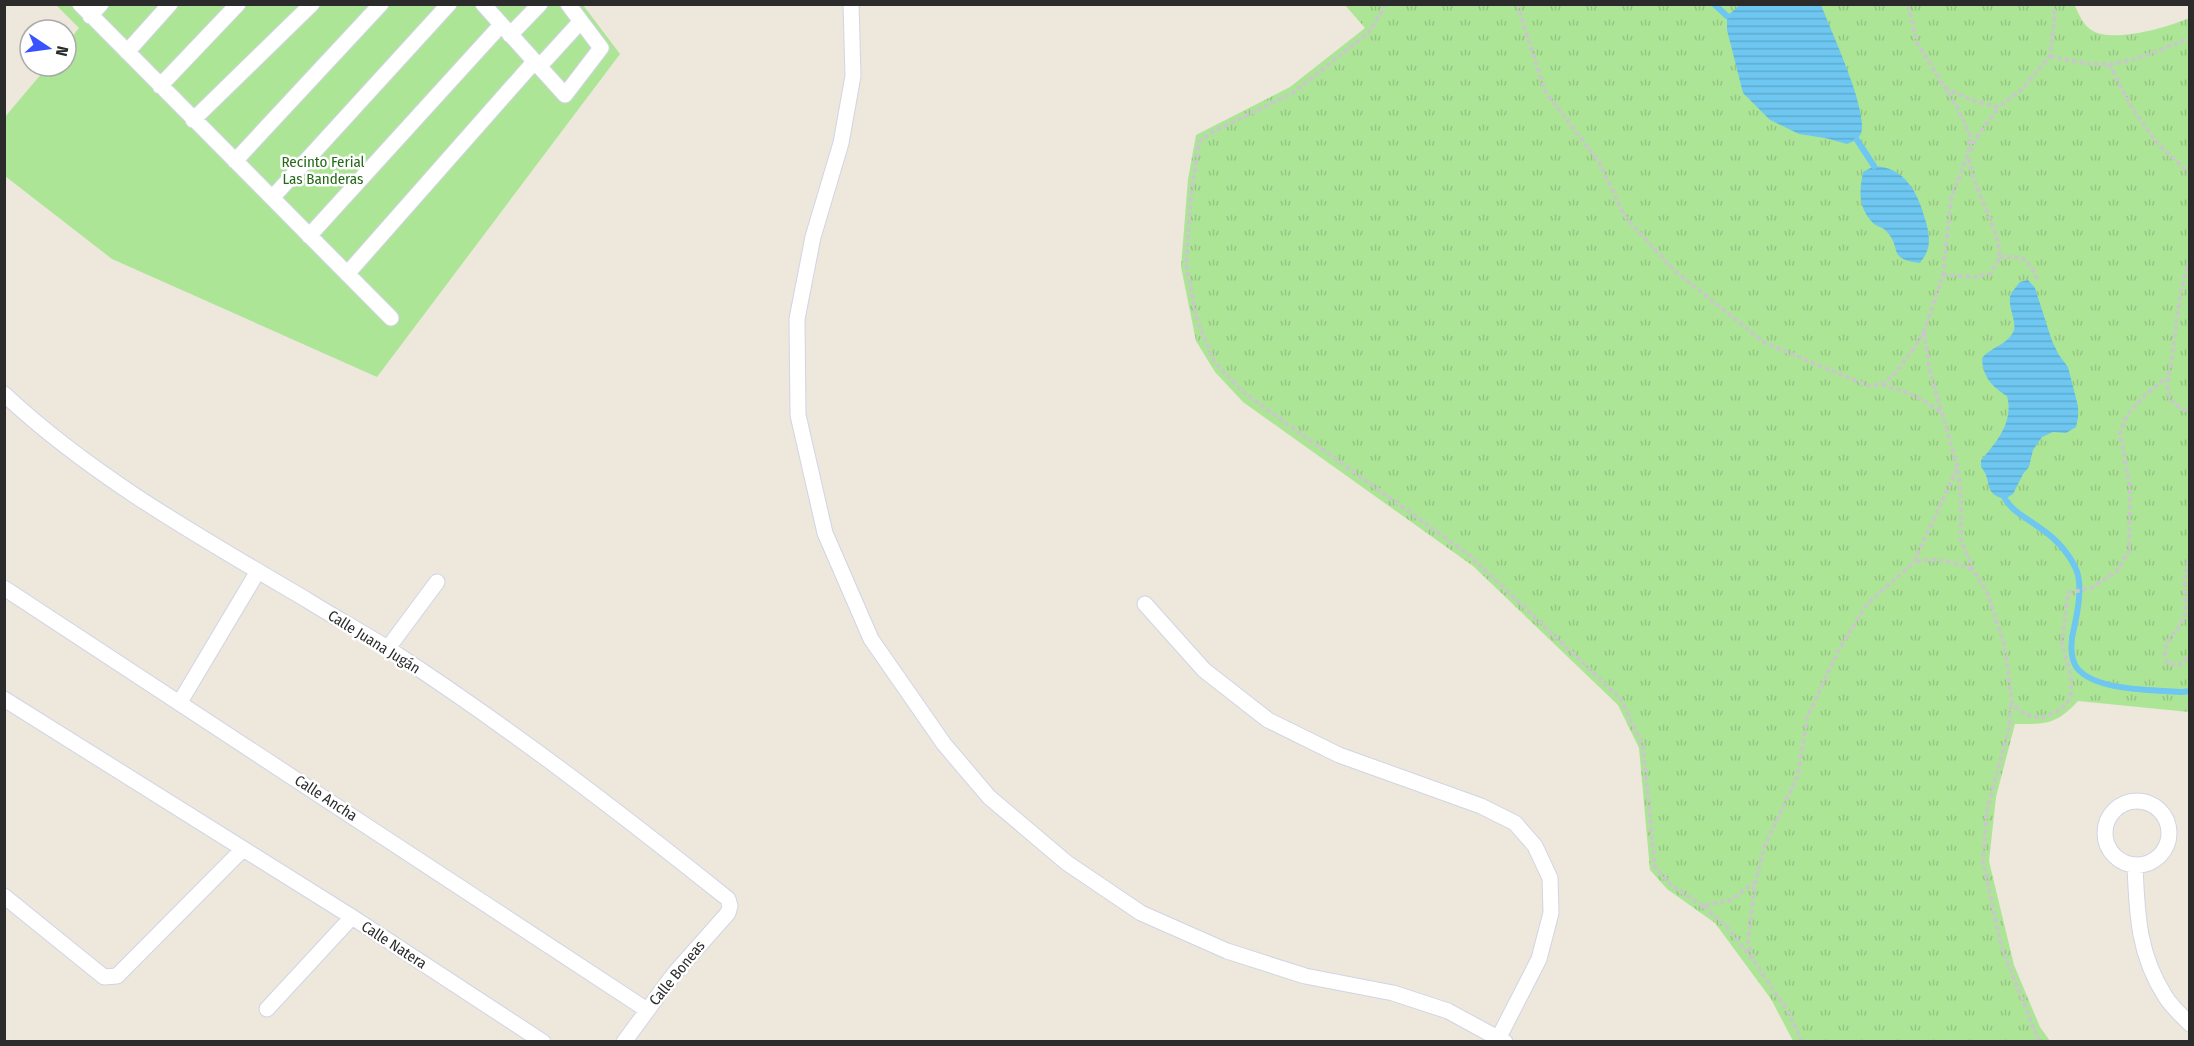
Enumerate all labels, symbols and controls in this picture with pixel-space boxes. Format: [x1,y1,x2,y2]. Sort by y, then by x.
north arrow [18,18,78,78]
text: N [52,44,72,58]
park label: Recinto Ferial Las Banderas [281,153,365,188]
street label: Calle Juana Jugán [325,606,423,678]
street label: Calle Ancha [291,771,361,825]
street label: Calle Natera [358,917,430,973]
street label: Calle Boneas [645,937,709,1009]

